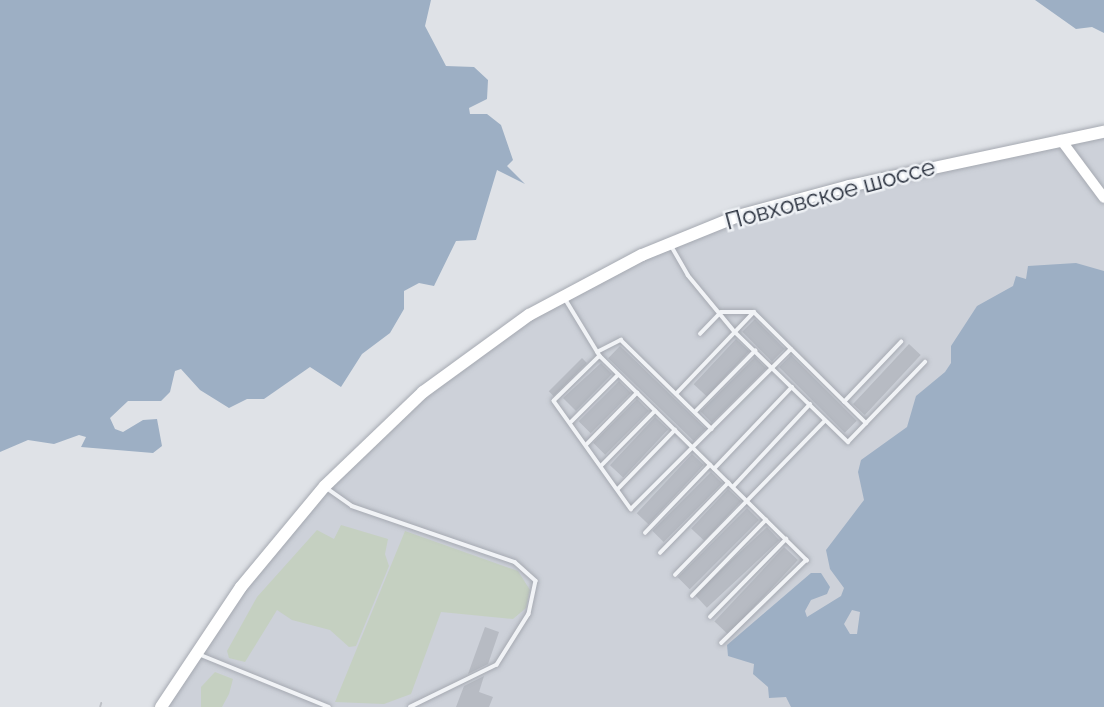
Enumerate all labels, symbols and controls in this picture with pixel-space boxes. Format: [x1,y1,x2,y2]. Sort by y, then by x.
street label: Повховское шоссе [722,152,938,236]

